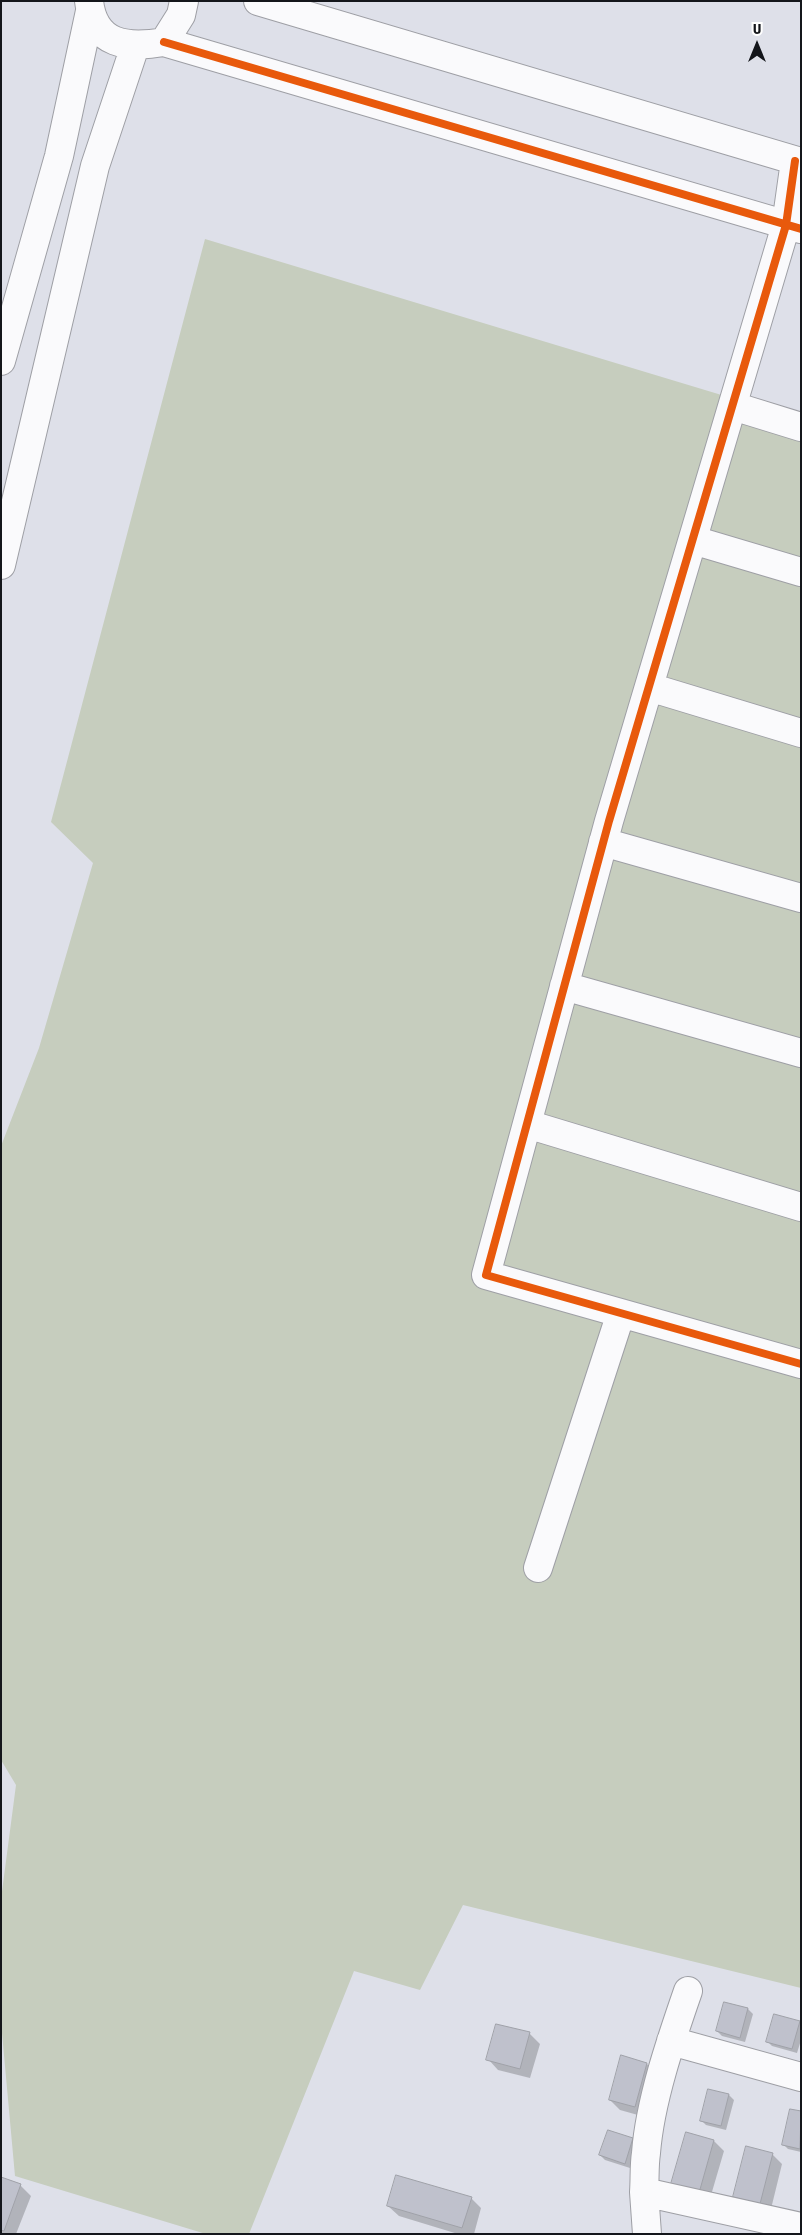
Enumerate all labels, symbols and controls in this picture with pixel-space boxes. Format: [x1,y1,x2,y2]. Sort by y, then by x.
north arrow [732,20,782,70]
text: U [753,21,761,38]

